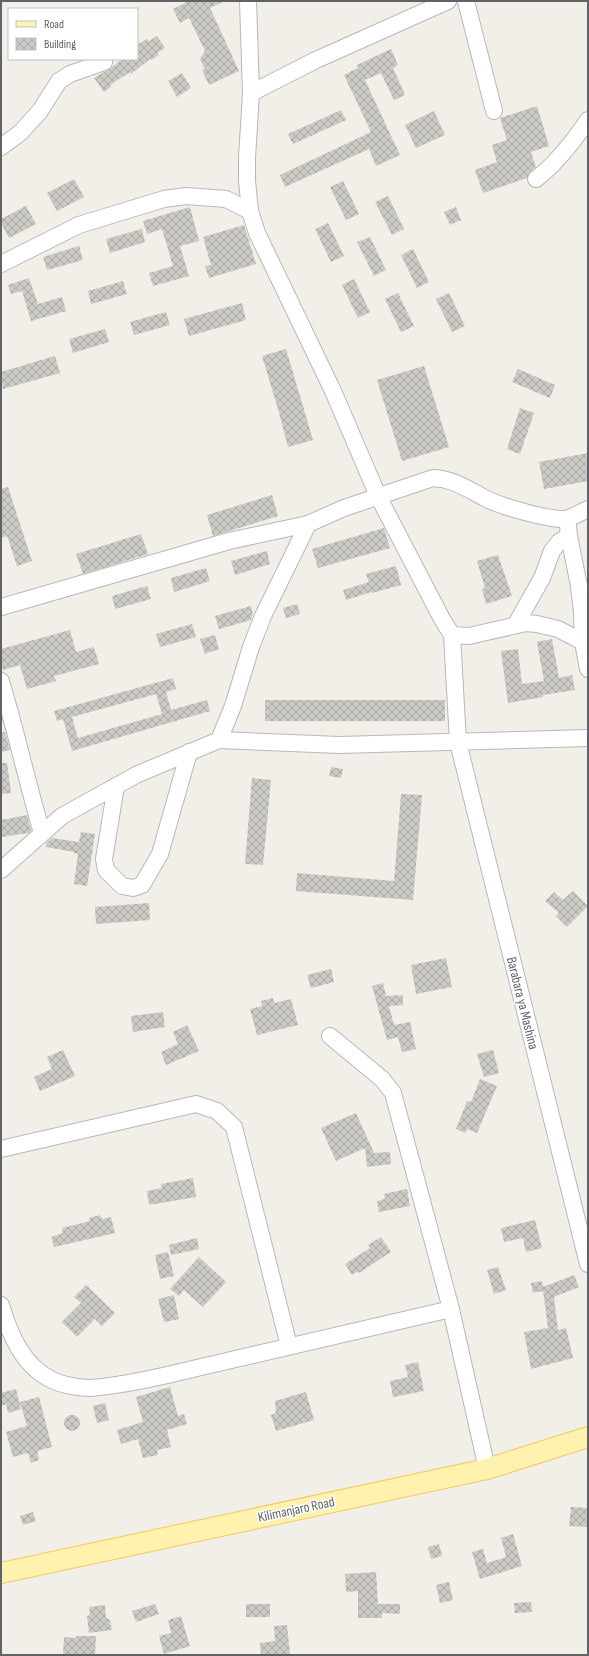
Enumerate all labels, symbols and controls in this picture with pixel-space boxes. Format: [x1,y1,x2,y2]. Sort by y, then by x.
legend [8,8,138,60]
text: Road [44,17,64,32]
text: Building [44,37,76,52]
street label: Barabara ya Mashina [503,955,542,1051]
street label: Kilimanjaro Road [256,1493,336,1526]

